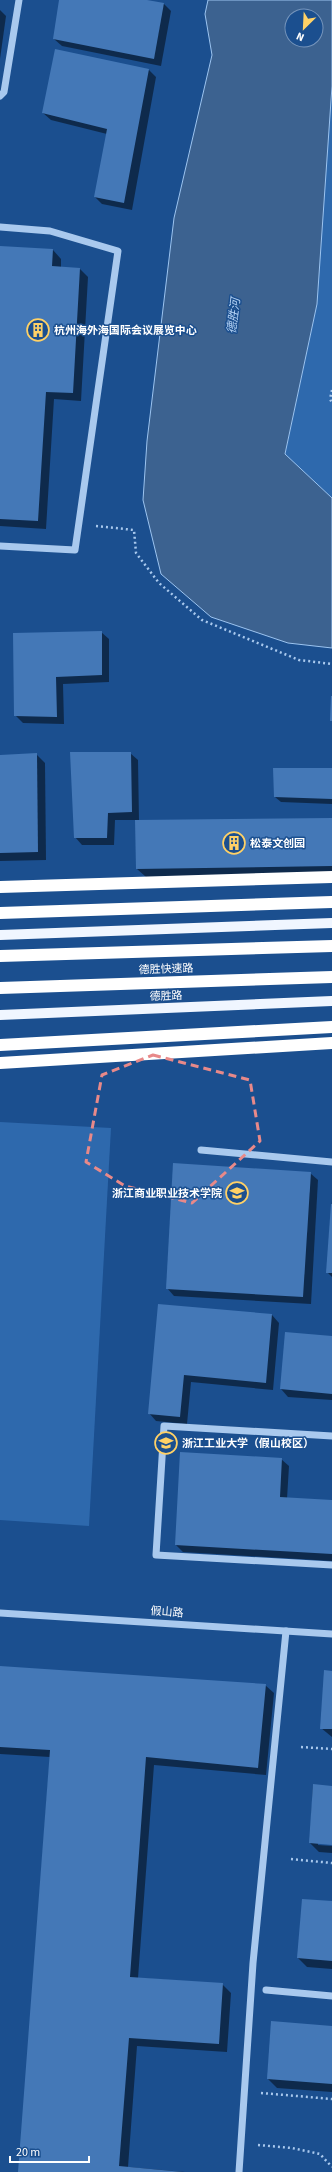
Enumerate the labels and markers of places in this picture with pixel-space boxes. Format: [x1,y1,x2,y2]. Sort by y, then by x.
building icon: 杭州海外海国际会议展览中心 [25,317,51,343]
place label: 杭州海外海国际会议展览中心 [54,323,197,338]
building icon: 松泰文创园 [221,830,247,856]
place label: 松泰文创园 [250,836,305,851]
school or university icon: 浙江商业职业技术学院 [224,1180,250,1206]
place label: 浙江商业职业技术学院 [112,1186,222,1201]
school or university icon: 浙江工业大学（假山校区） [153,1430,179,1456]
place label: 浙江工业大学（假山校区） [182,1436,314,1451]

